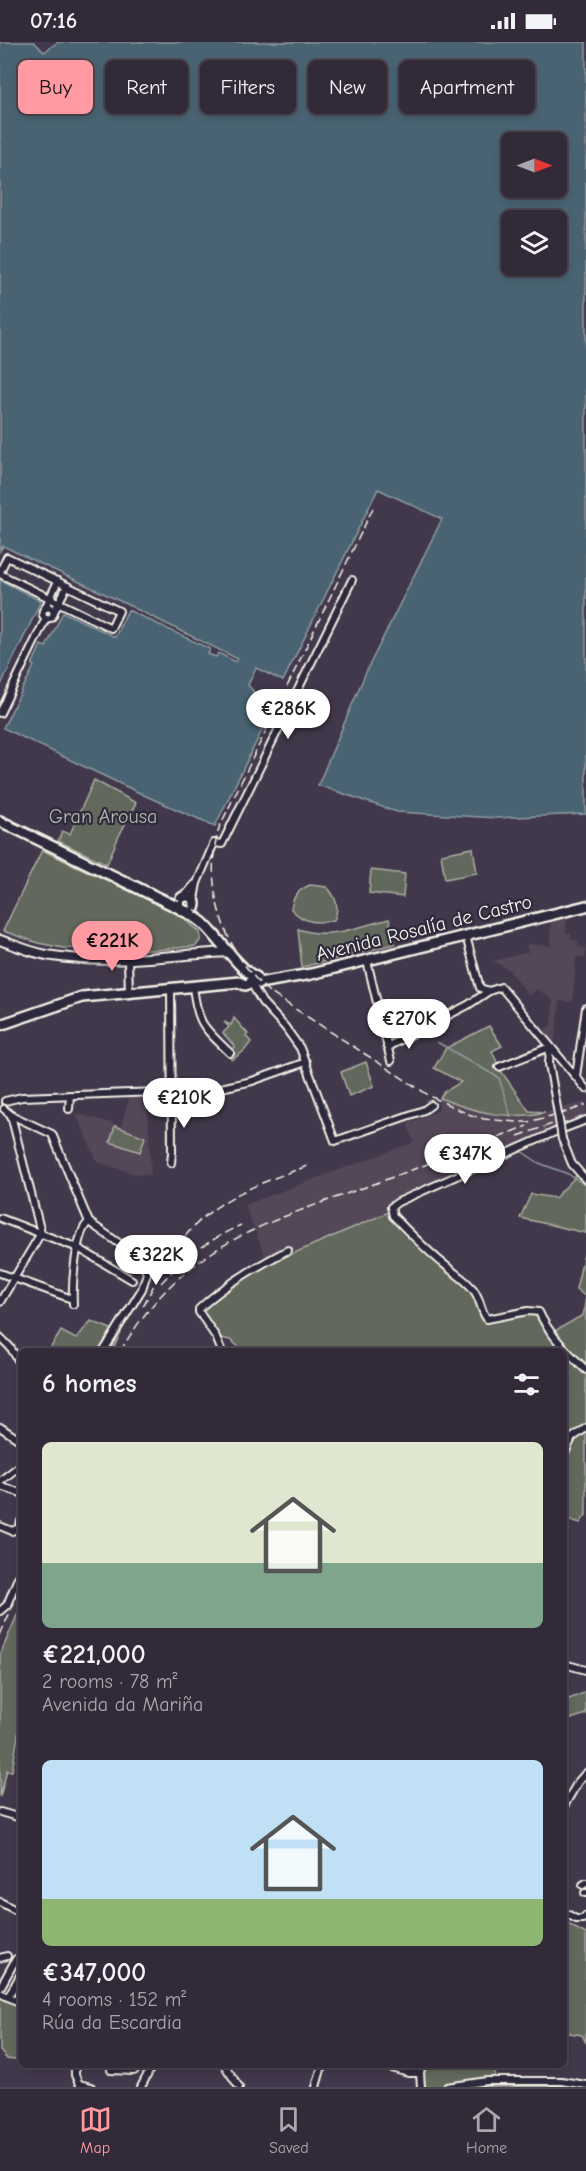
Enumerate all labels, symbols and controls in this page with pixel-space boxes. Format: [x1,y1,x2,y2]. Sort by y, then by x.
text: 07:16 [30,8,77,34]
chip: Buy [18,60,93,114]
chip: Rent [105,60,188,114]
chip: Filters [200,60,296,114]
chip: New [308,60,387,114]
chip: Apartment [399,60,535,114]
north arrow [501,132,567,198]
map controls [501,132,567,276]
button: layers [501,210,567,276]
pin: €286K [246,689,330,740]
text: €286K [260,697,316,720]
park label: Gran Arousa [49,805,157,828]
street label: Avenida Rosalía de Castro [314,890,534,966]
pin: €221K [70,921,154,972]
text: €221K [86,929,138,952]
pin: €270K [367,999,451,1050]
text: €270K [381,1007,437,1030]
pin: €210K [142,1078,226,1129]
text: €210K [157,1086,211,1109]
pin: €347K [423,1134,507,1185]
text: €347K [438,1142,492,1165]
pin: €322K [114,1235,198,1286]
text: €322K [129,1243,183,1266]
icon: filters [510,1368,543,1401]
text: 6 homes [42,1369,137,1399]
icon: home [239,1481,347,1589]
text: €221,000 [42,1640,146,1670]
text: 2 rooms · 78 m² [42,1670,178,1693]
text: Avenida da Mariña [42,1693,203,1716]
icon: home [239,1799,347,1907]
text: €347,000 [42,1958,146,1988]
text: 4 rooms · 152 m² [42,1988,186,2011]
text: Rúa da Escardia [42,2011,182,2034]
tab: Map [79,2103,112,2157]
tab: Saved [269,2103,309,2157]
tab: Home [466,2103,507,2157]

